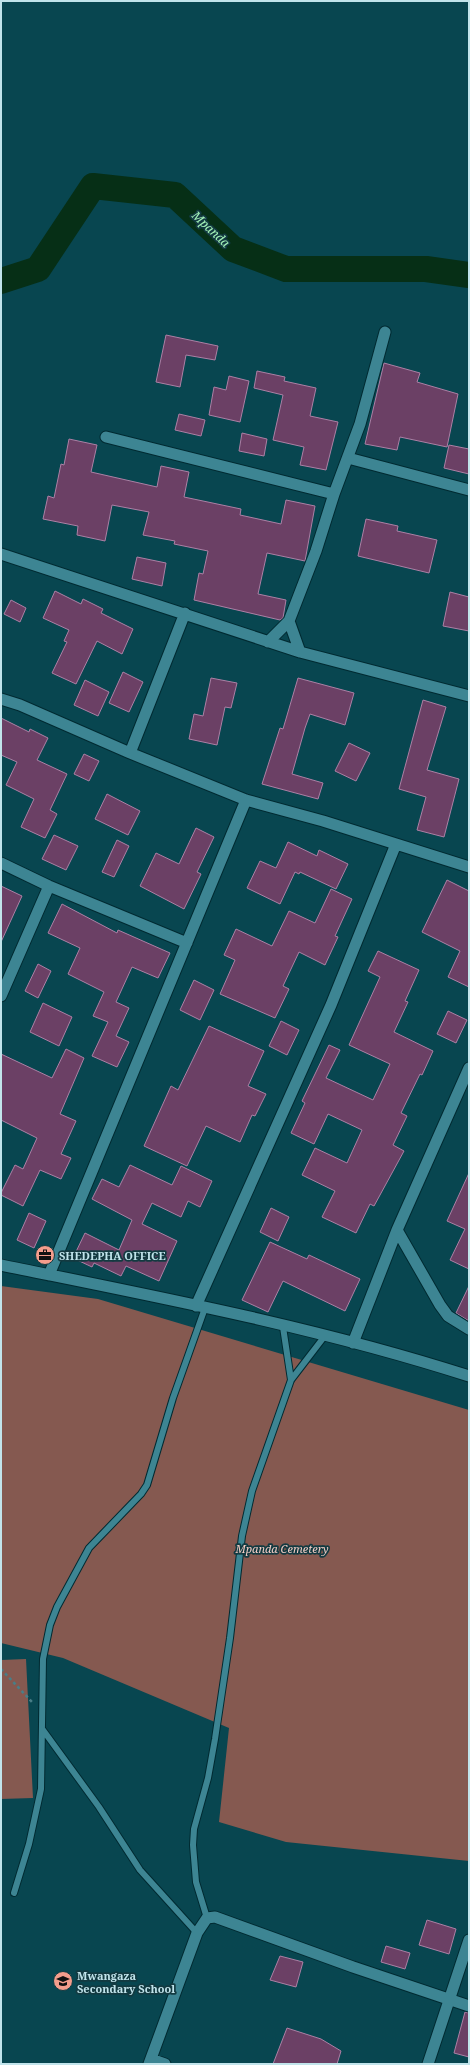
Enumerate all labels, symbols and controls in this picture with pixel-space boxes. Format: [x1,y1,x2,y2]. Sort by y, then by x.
water label: Mpanda [188,206,234,251]
office icon: SHEDEPHA OFFICE [34,1244,56,1266]
place label: SHEDEPHA OFFICE [59,1248,166,1263]
park label: Mpanda Cemetery [234,1541,329,1556]
place label: Mwangaza Secondary School [77,1968,175,1996]
school or university icon: Mwangaza Secondary School [52,1970,74,1992]

